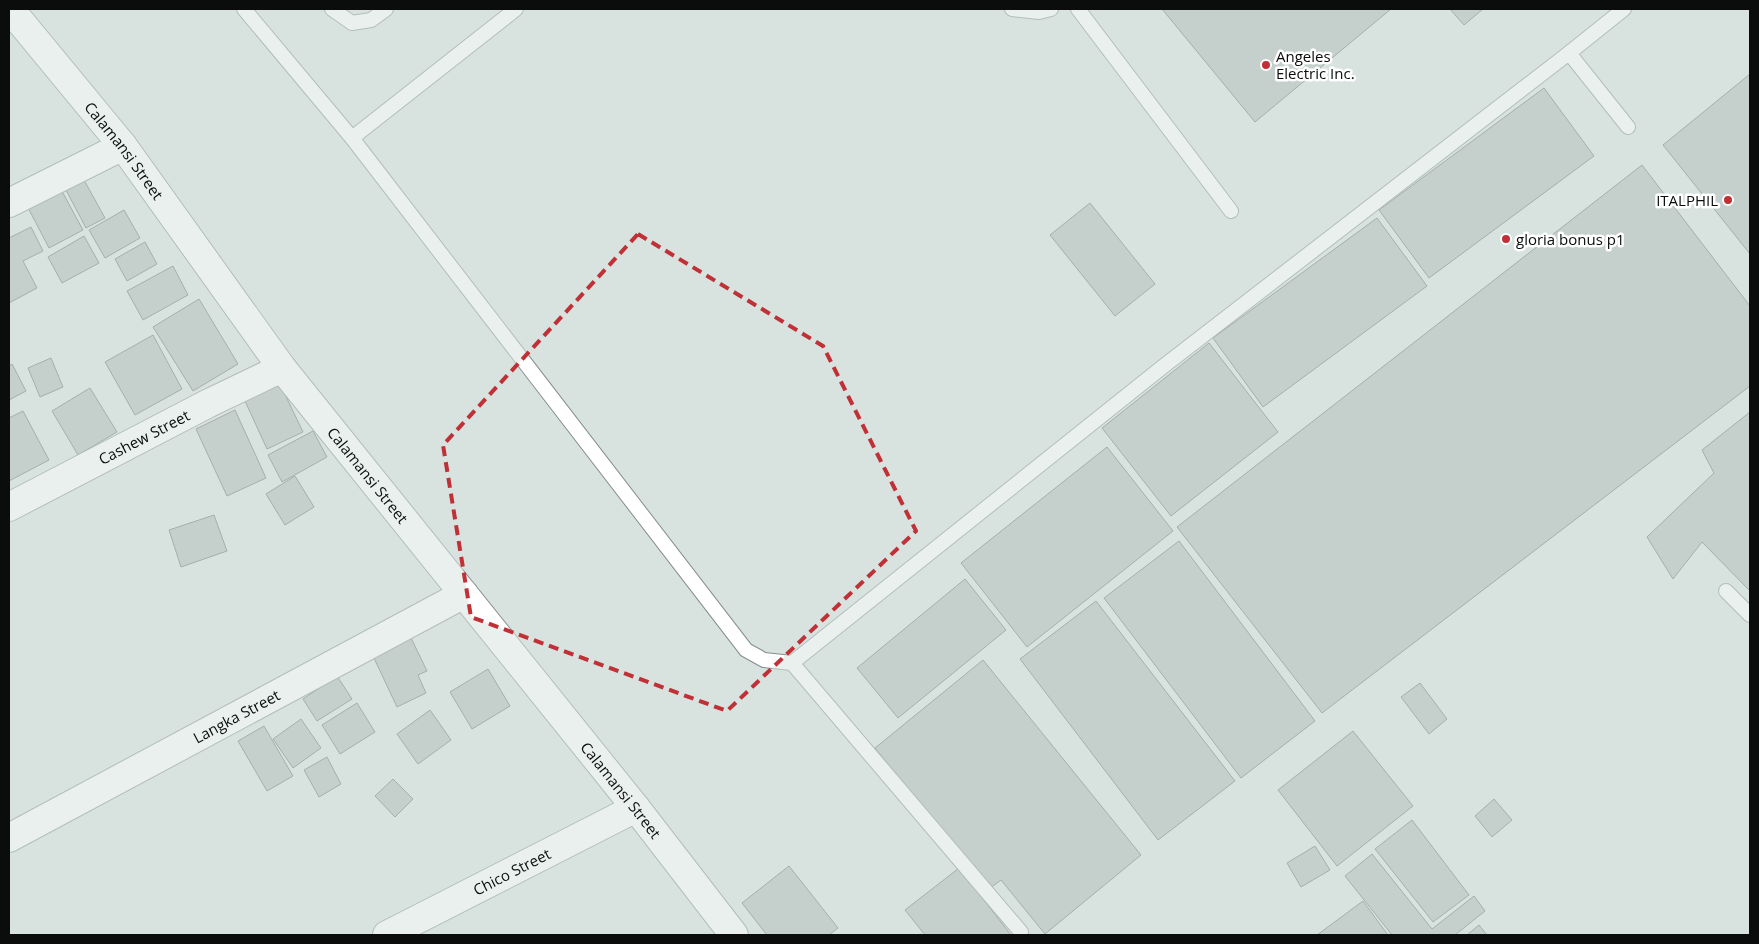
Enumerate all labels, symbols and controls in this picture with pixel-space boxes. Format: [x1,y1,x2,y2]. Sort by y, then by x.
place label: Angeles Electric Inc. [1276,46,1355,83]
marker: Angeles Electric Inc. [1260,59,1272,71]
street label: Calamansi Street [80,97,168,203]
place label: ITALPHIL [1656,190,1718,210]
marker: ITALPHIL [1722,194,1734,206]
place label: gloria bonus p1 [1516,229,1625,249]
marker: gloria bonus p1 [1500,233,1512,245]
street label: Cashew Street [95,405,193,469]
street label: Calamansi Street [323,423,413,527]
street label: Langka Street [189,685,283,747]
street label: Calamansi Street [577,737,666,842]
street label: Chico Street [470,843,554,900]

